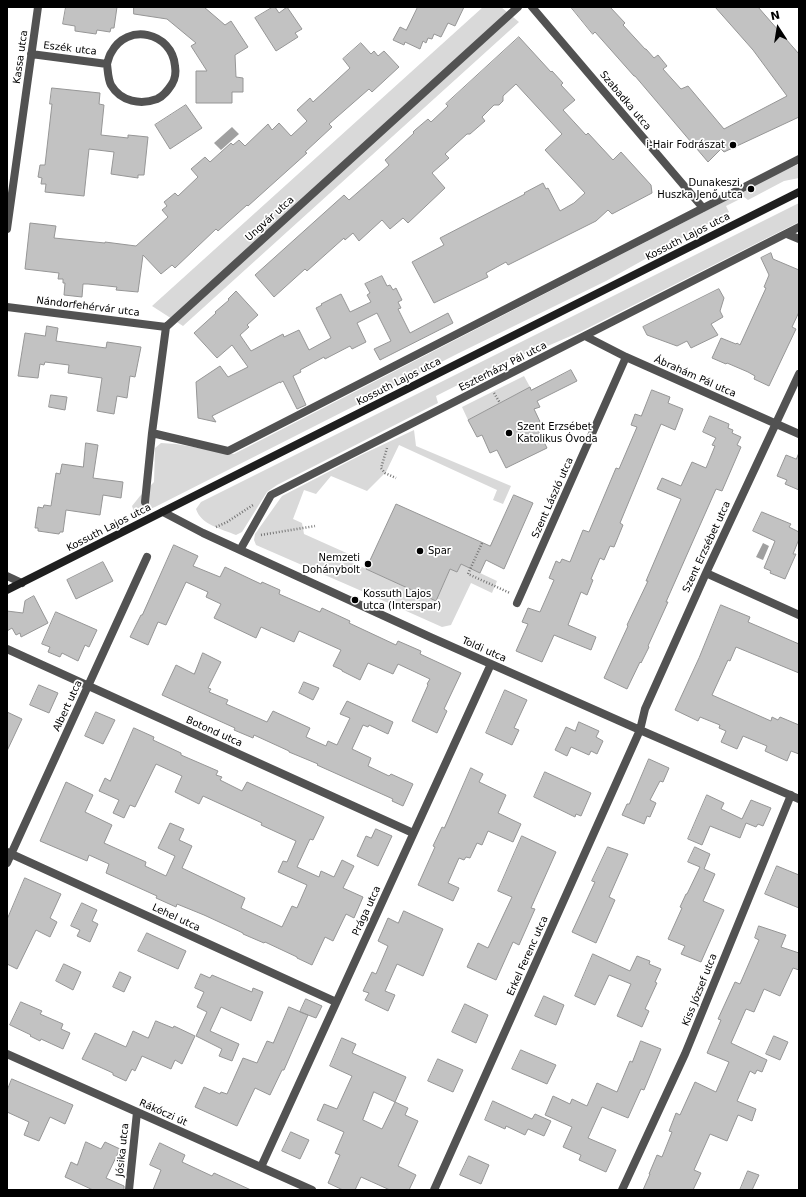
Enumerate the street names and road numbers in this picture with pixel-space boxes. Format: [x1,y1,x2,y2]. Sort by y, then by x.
street label: Kassa utca [11,29,31,85]
street label: Eszék utca [43,40,97,58]
street label: Szabadka utca [597,69,653,133]
street label: Ungvár utca [243,194,297,244]
street label: Kossuth Lajos utca [644,210,732,264]
street label: Nándorfehérvár utca [36,295,140,319]
street label: Eszterházy Pál utca [457,340,549,394]
street label: Ábrahám Pál utca [652,354,738,400]
street label: Kossuth Lajos utca [355,355,443,409]
street label: Szent László utca [530,456,576,540]
street label: Szent Erzsébet utca [680,499,734,595]
street label: Kossuth Lajos utca [65,501,153,555]
street label: Toldi utca [460,635,508,665]
street label: Albert utca [51,678,85,734]
street label: Botond utca [184,714,244,750]
street label: Prága utca [350,884,384,938]
street label: Lehel utca [150,902,202,934]
street label: Erkel Ferenc utca [505,914,551,998]
street label: Kiss József utca [680,952,720,1028]
street label: Rákóczi út [137,1097,189,1129]
street label: Jósika utca [114,1123,132,1177]

